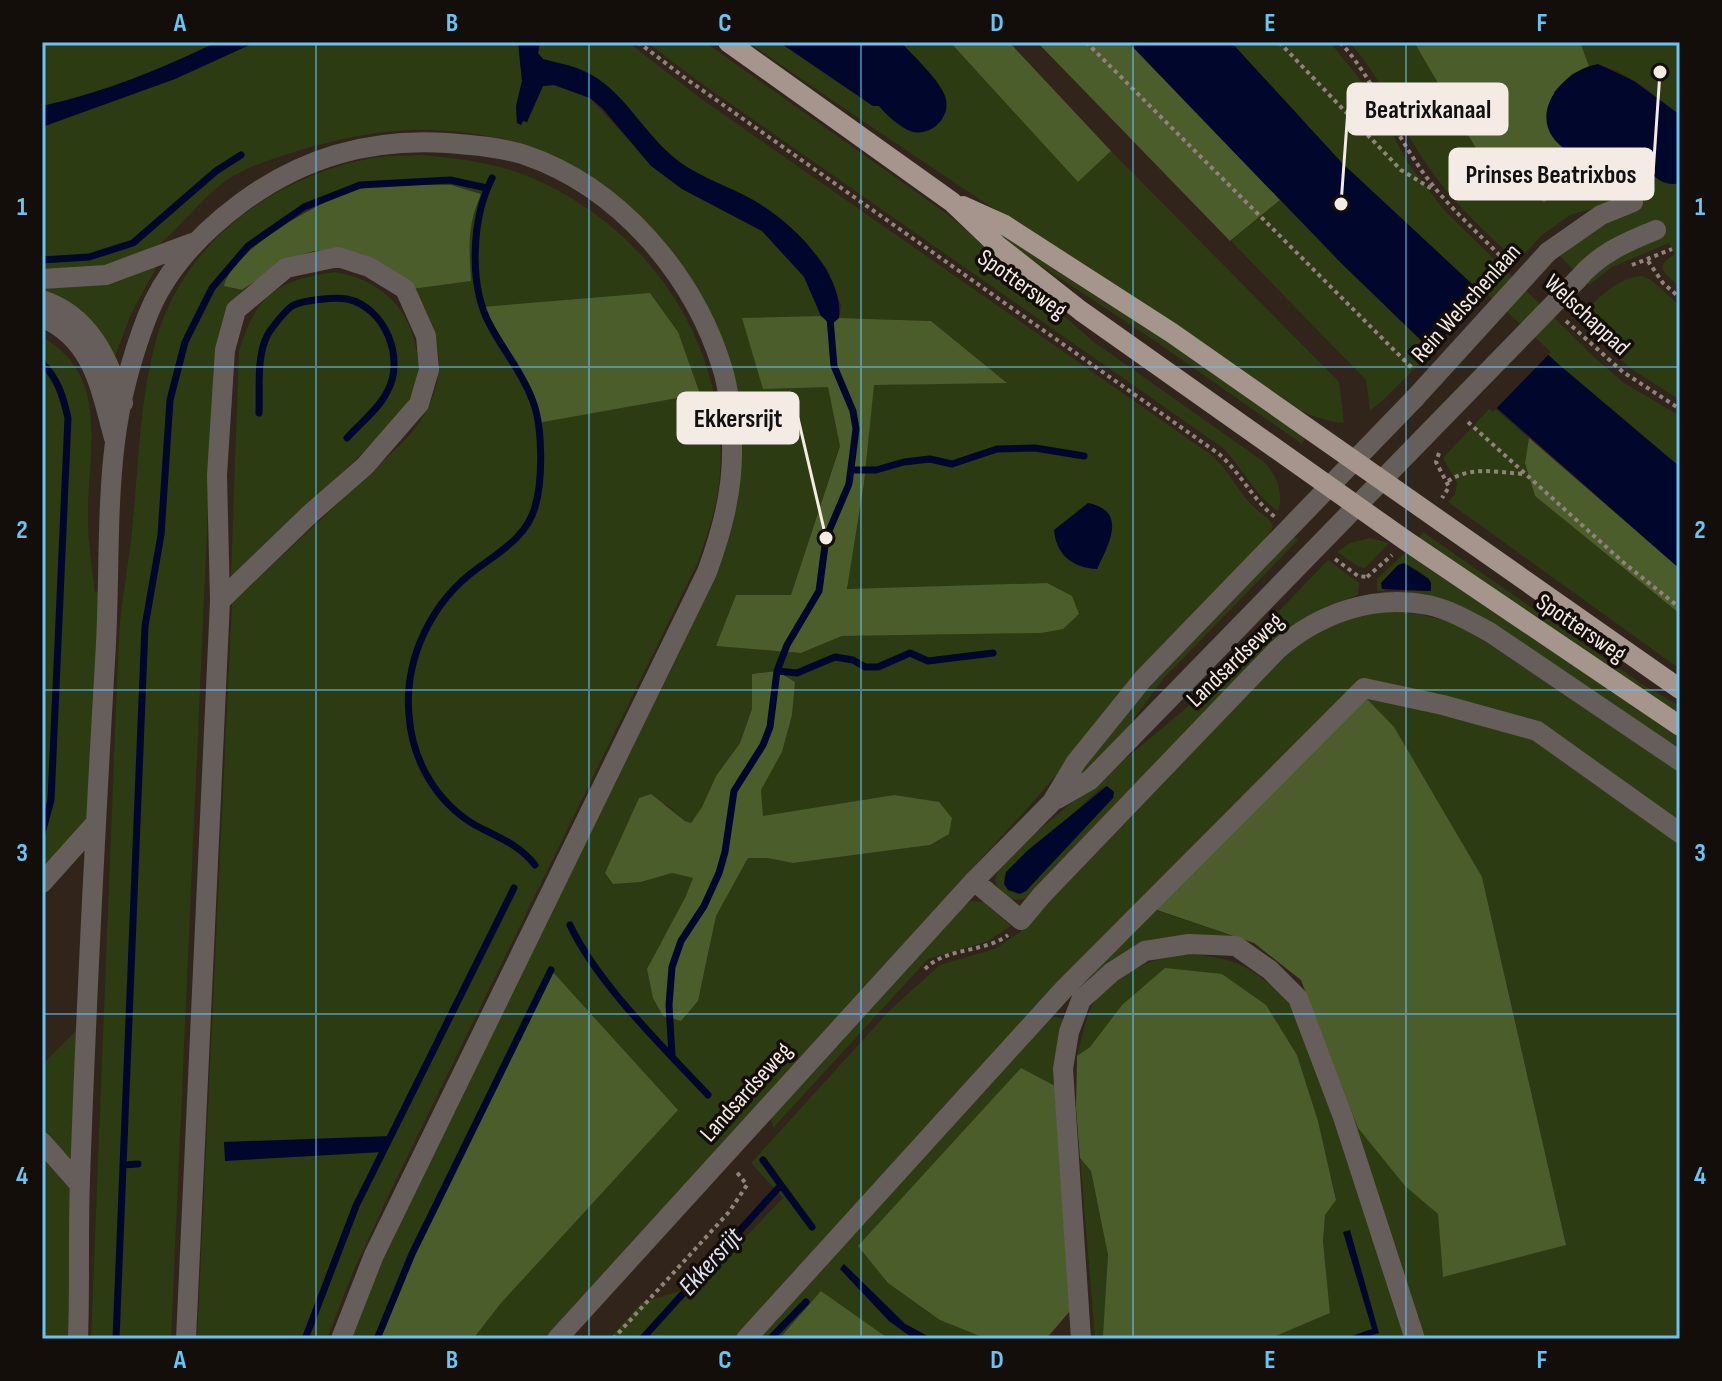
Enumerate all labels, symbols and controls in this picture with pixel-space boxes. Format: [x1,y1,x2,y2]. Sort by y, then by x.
text: A [173,8,187,39]
text: B [446,8,458,39]
text: C [718,8,732,39]
text: D [990,8,1004,39]
text: E [1264,8,1276,39]
text: F [1537,8,1548,39]
callout: Beatrixkanaal [1348,84,1507,134]
text: Beatrixkanaal [1365,95,1491,126]
callout: Prinses Beatrixbos [1450,149,1653,199]
text: Prinses Beatrixbos [1465,160,1637,191]
text: 1 [17,192,27,223]
text: 1 [1695,192,1705,223]
street label: Rein Welschenlaan [1405,238,1527,368]
street label: Spottersweg [972,243,1072,325]
street label: Welschappad [1538,268,1636,362]
callout: Ekkersrijt [678,393,798,443]
text: Ekkersrijt [694,404,783,435]
text: 2 [16,515,28,546]
text: 2 [1694,515,1706,546]
street label: Spottersweg [1531,587,1631,669]
street label: Landsardseweg [1181,607,1289,713]
text: 3 [16,838,28,869]
text: 3 [1694,838,1706,869]
street label: Landsardseweg [694,1036,798,1148]
text: 4 [16,1161,28,1192]
text: 4 [1694,1161,1706,1192]
water label: Ekkersrijt [673,1221,750,1302]
text: A [173,1345,187,1376]
text: B [446,1345,458,1376]
text: C [718,1345,732,1376]
text: D [990,1345,1004,1376]
text: E [1264,1345,1276,1376]
text: F [1537,1345,1548,1376]

